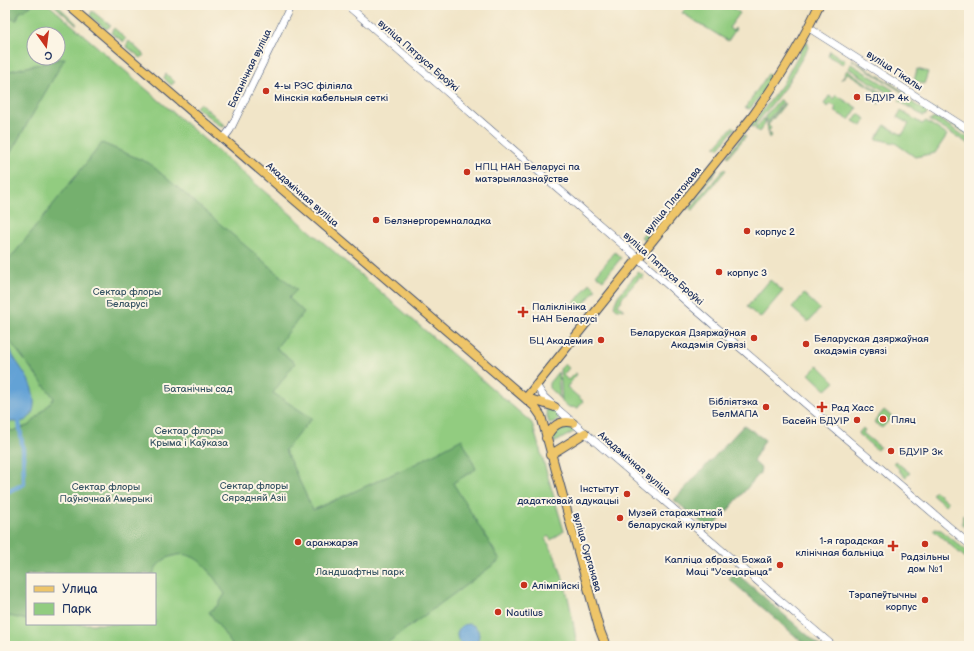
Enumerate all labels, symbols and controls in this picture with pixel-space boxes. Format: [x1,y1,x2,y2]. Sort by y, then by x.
street label: вуліца Пятруся Броўкі [375,17,461,94]
north arrow [26,26,66,66]
street label: Батанічная вуліца [226,27,274,110]
text: С [43,48,54,63]
street label: вуліца Гікалы [864,48,925,93]
place label: 4-ы РЭС філіяла Мінскія кабельныя сеткі [274,80,388,104]
marker: 4-ы РЭС філіяла Мінскія кабельныя сеткі [261,86,271,96]
marker: БДУІР 4к [852,92,862,102]
place label: БДУІР 4к [865,92,909,104]
street label: Акадэмічная вуліца [263,159,341,230]
place label: НПЦ НАН Беларусі па матэрыялазнаўстве [475,161,580,185]
street label: вуліца Платонава [642,164,704,237]
marker: НПЦ НАН Беларусі па матэрыялазнаўстве [462,167,472,177]
marker: Белэнергоремналадка [371,215,381,225]
place label: Белэнергоремналадка [384,215,491,227]
marker: корпус 2 [742,226,752,236]
place label: корпус 2 [755,226,795,238]
street label: вуліца Пятруся Броўкі [621,230,706,308]
marker: корпус 3 [714,267,724,277]
place label: корпус 3 [727,267,767,279]
park label: Сектар флоры Беларусі [93,286,161,310]
place label: Паліклініка НАН Беларусі [532,301,597,325]
marker: Паліклініка НАН Беларусі [517,306,529,318]
place label: Беларуская Дзяржаўная Акадэмія Сувязі [630,327,746,351]
marker: Беларуская Дзяржаўная Акадэмія Сувязі [749,333,759,343]
place label: Беларуская дзяржаўная акадэмія сувязі [814,333,929,357]
place label: БЦ Академия [529,335,593,347]
marker: БЦ Академия [596,335,606,345]
marker: Беларуская дзяржаўная акадэмія сувязі [801,339,811,349]
park label: Батанічны сад [164,383,232,395]
place label: Бібліятэка БелМАПА [709,396,759,420]
marker: Рад Хасс [816,401,828,413]
marker: Бібліятэка БелМАПА [761,402,771,412]
place label: Рад Хасс [831,402,874,414]
marker: Пляц [878,414,888,424]
place label: Пляц [891,414,916,426]
place label: Басейн БДУІР [782,415,850,427]
marker: Басейн БДУІР [852,415,862,425]
park label: Сектар флоры Крыма і Каўказа [150,425,228,449]
street label: Акадэмічная вуліца [595,428,673,499]
marker: БДУІР 3к [886,446,896,456]
place label: БДУІР 3к [899,446,944,458]
park label: Сектар флоры Сярэдняй Азіі [220,480,288,504]
park label: Сектар флоры Паўночнай Амерыкі [60,481,152,505]
place label: Інстытут дадатковай адукацыі [517,483,619,507]
marker: Інстытут дадатковай адукацыі [622,489,632,499]
place label: Музей старажытнай беларускай культуры [628,507,727,531]
street label: вуліца Сурганава [570,511,604,593]
marker: Музей старажытнай беларускай культуры [615,513,625,523]
place label: 1-я гарадская клінічная бальніца [795,535,884,559]
marker: аранжарэя [293,537,303,547]
place label: аранжарэя [306,537,359,549]
marker: Радзільны дом №1 [920,539,930,549]
marker: 1-я гарадская клінічная бальніца [887,540,899,552]
place label: Радзільны дом №1 [900,551,950,575]
place label: Капліца абраза Божай Маці "Усецарыца" [664,554,772,578]
marker: Капліца абраза Божай Маці "Усецарыца" [775,560,785,570]
park label: Ландшафтны парк [315,566,405,578]
legend [26,573,156,625]
marker: Алімпійскі [519,580,529,590]
place label: Алімпійскі [531,580,579,592]
text: Улица [62,582,98,597]
place label: Тэрапеўтычны корпус [849,589,917,613]
marker: Тэрапеўтычны корпус [920,595,930,605]
text: Парк [62,602,92,617]
marker: Nautilus [493,607,503,617]
place label: Nautilus [506,607,543,619]

